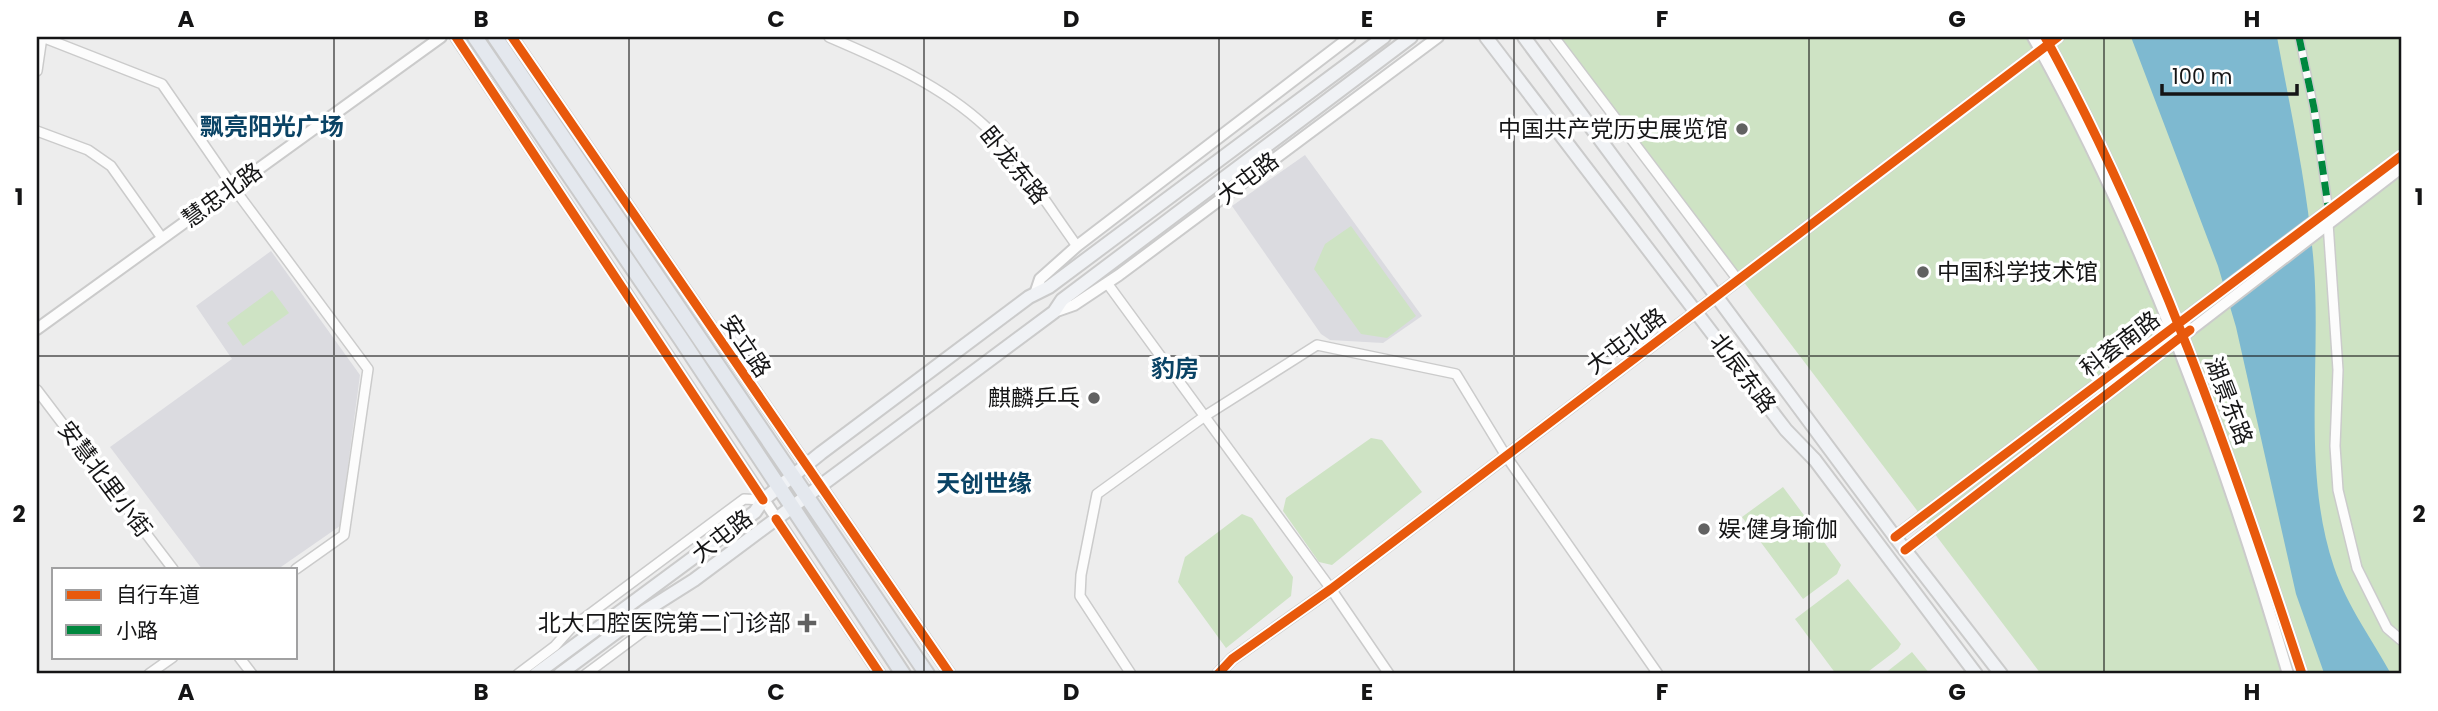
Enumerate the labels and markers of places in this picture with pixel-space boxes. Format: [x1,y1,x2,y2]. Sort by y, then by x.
place label: 中国共产党历史展览馆 [1498,113,1728,145]
marker: 中国共产党历史展览馆 [1734,121,1750,137]
place label: 中国科学技术馆 [1937,256,2098,288]
marker: 中国科学技术馆 [1915,264,1931,280]
place label: 麒麟乒乓 [988,382,1080,414]
marker: 麒麟乒乓 [1086,390,1102,406]
place label: 娱·健身瑜伽 [1718,513,1838,545]
marker: 娱·健身瑜伽 [1696,521,1712,537]
place label: 北大口腔医院第二门诊部 [538,607,791,639]
marker: 北大口腔医院第二门诊部 [797,613,817,633]

